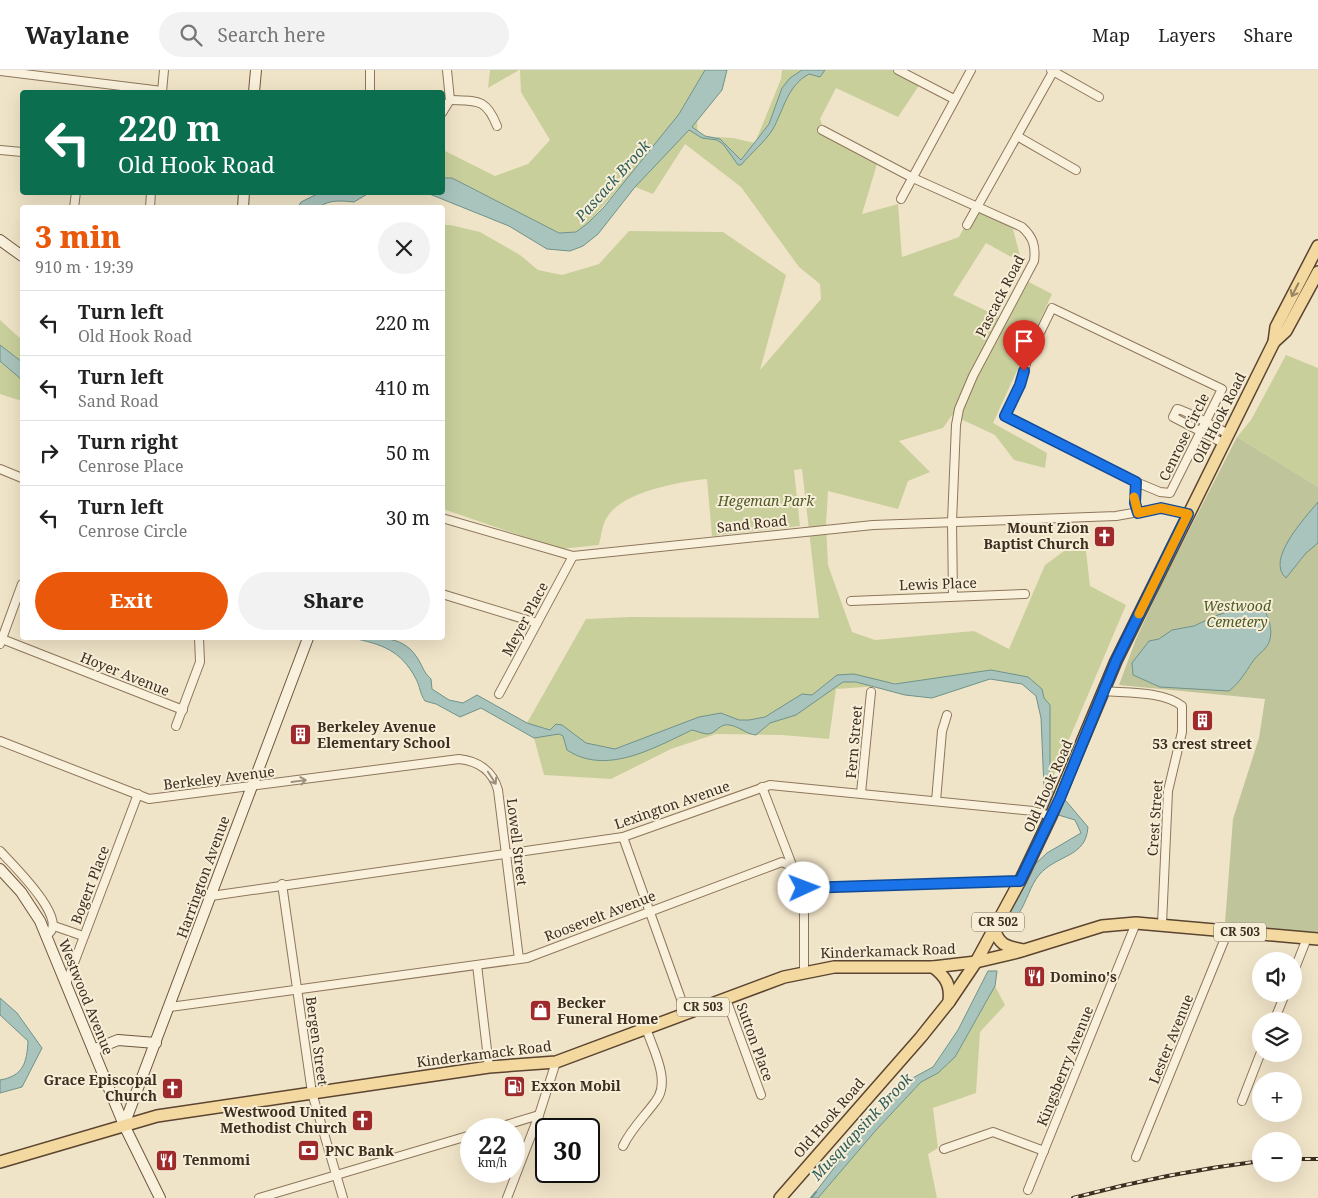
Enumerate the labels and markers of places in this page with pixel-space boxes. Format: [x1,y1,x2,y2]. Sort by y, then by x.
pin [1003,320,1045,371]
place label: Mount Zion Baptist Church [983,518,1089,553]
church icon: Mount Zion Baptist Church [1093,524,1117,548]
building icon: 53 crest street [1190,709,1214,733]
place label: Berkeley Avenue Elementary School [317,717,450,752]
building icon: Berkeley Avenue Elementary School [289,723,313,747]
place label: 53 crest street [1152,734,1252,753]
restaurant icon: Domino's [1022,965,1046,989]
place label: Domino's [1050,967,1117,986]
place label: Becker Funeral Home [557,993,658,1028]
shop icon: Becker Funeral Home [529,999,553,1023]
place label: Grace Episcopal Church [44,1070,157,1105]
fuel station icon: Exxon Mobil [503,1074,527,1098]
church icon: Grace Episcopal Church [161,1076,185,1100]
place label: Exxon Mobil [531,1076,621,1095]
place label: Westwood United Methodist Church [220,1102,347,1137]
church icon: Westwood United Methodist Church [351,1108,375,1132]
bank icon: PNC Bank [297,1139,321,1163]
place label: PNC Bank [325,1141,394,1160]
restaurant icon: Tenmomi [155,1148,179,1172]
place label: Tenmomi [183,1150,250,1169]

